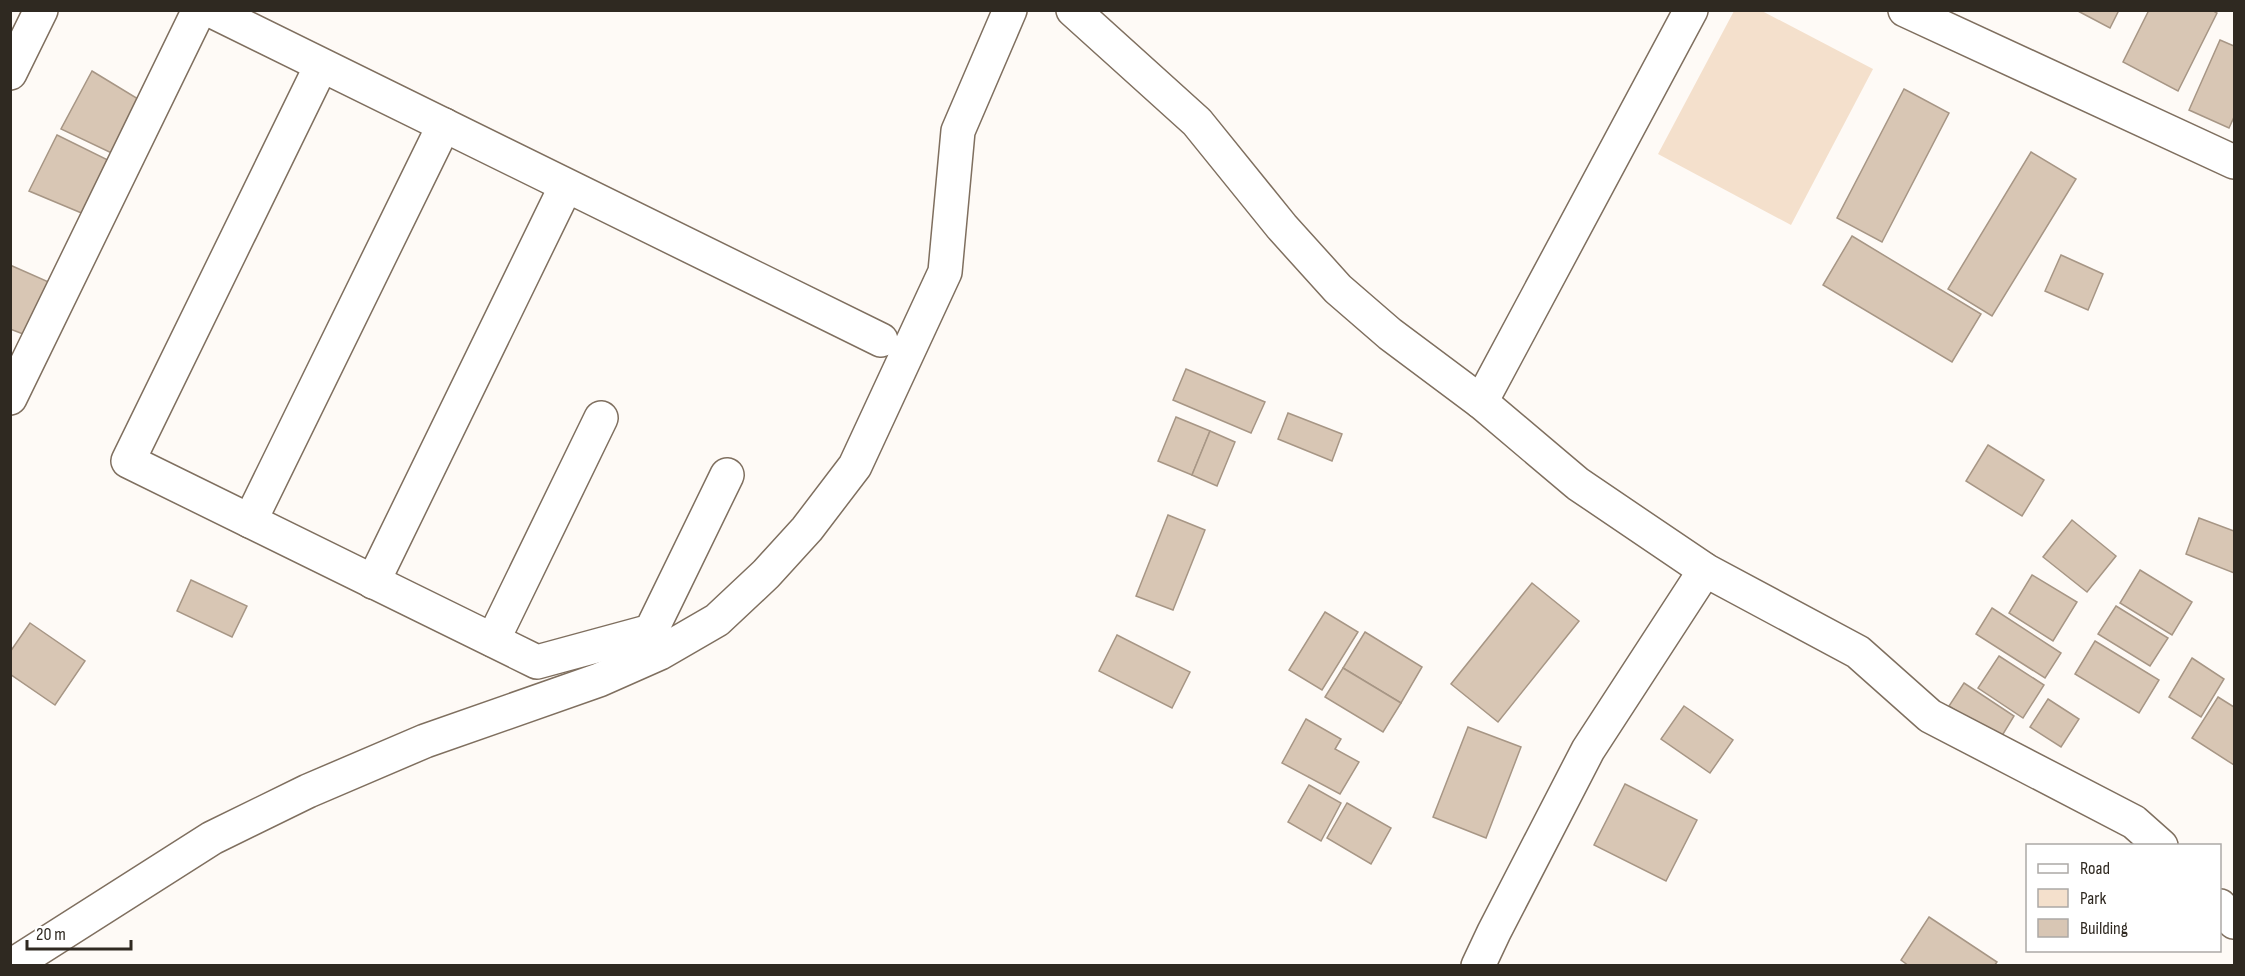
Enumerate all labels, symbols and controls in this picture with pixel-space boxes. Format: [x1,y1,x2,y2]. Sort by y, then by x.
legend [2026,844,2221,952]
text: Road [2080,858,2110,879]
text: Park [2080,888,2106,909]
scale bar [27,913,130,951]
text: Building [2080,918,2128,939]
text: 20 m [36,924,66,945]

